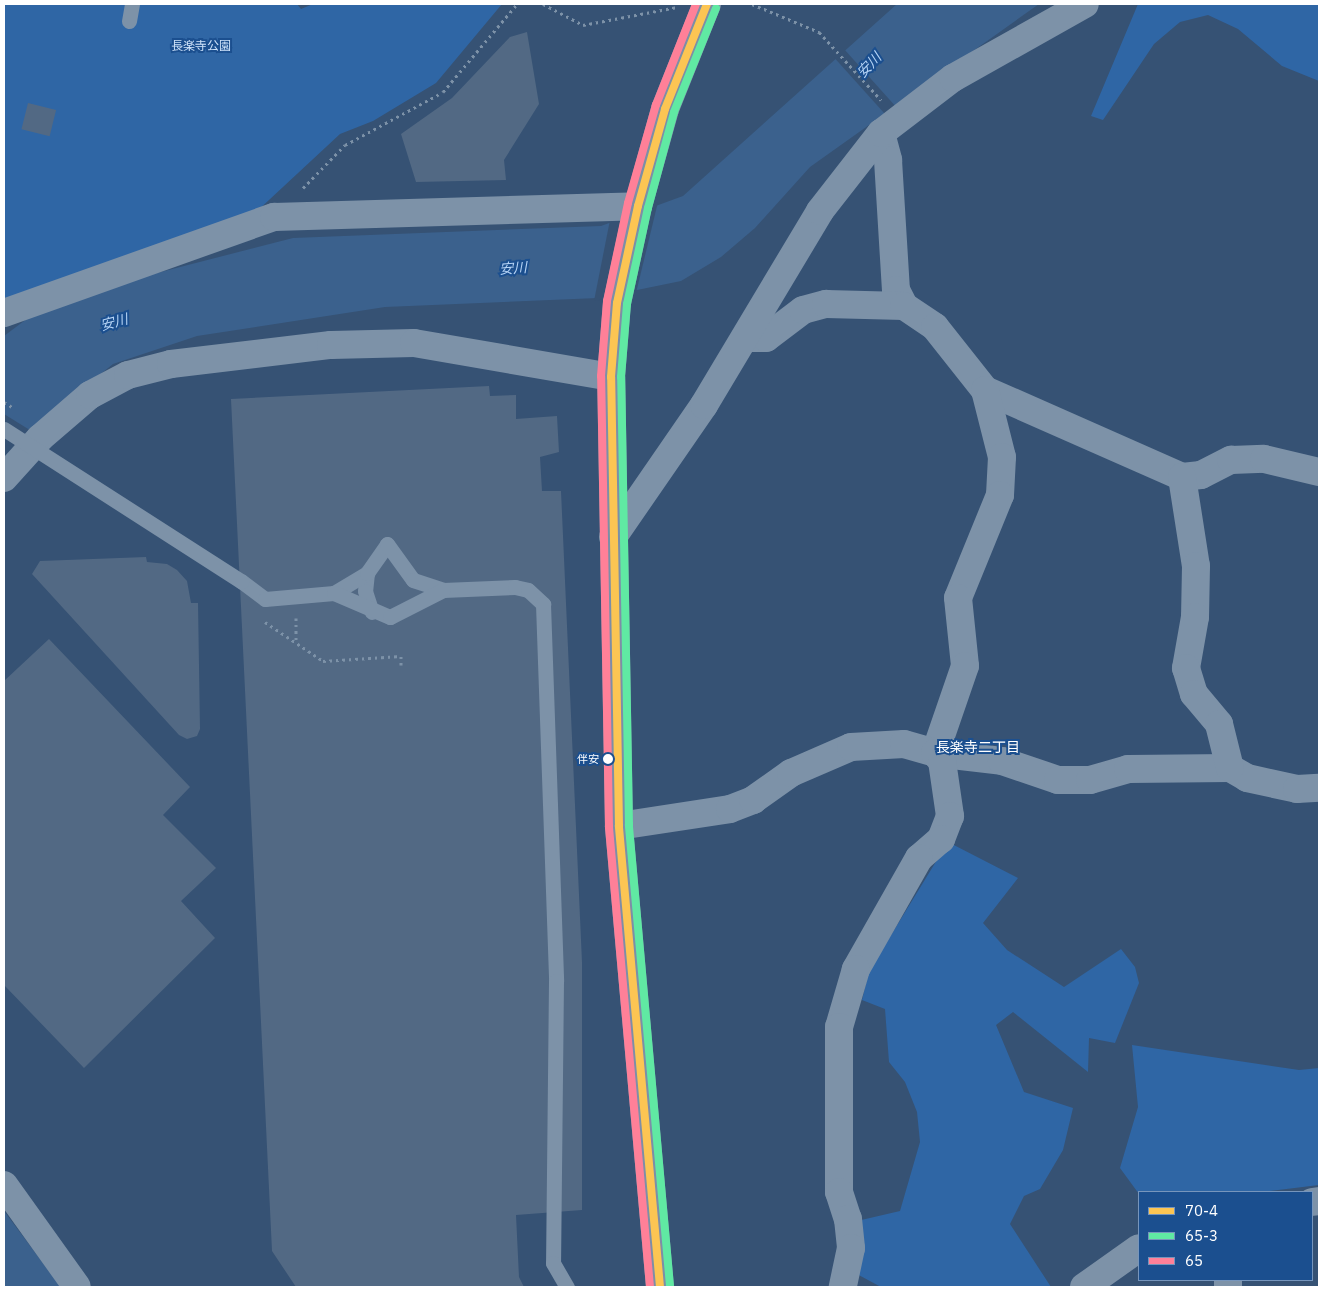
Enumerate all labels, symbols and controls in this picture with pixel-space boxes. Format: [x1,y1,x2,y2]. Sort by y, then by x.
park label: 長楽寺公園 [171,39,231,53]
water label: 安川 [853,49,885,81]
water label: 安川 [498,259,528,277]
water label: 安川 [98,310,130,334]
district label: 長楽寺二丁目 [936,739,1020,755]
place label: 伴安 [577,752,599,766]
marker: 伴安 [603,754,613,764]
legend [1138,1191,1313,1281]
text: 70-4 [1185,1201,1218,1220]
text: 65-3 [1185,1226,1218,1245]
text: 65 [1185,1251,1203,1270]

